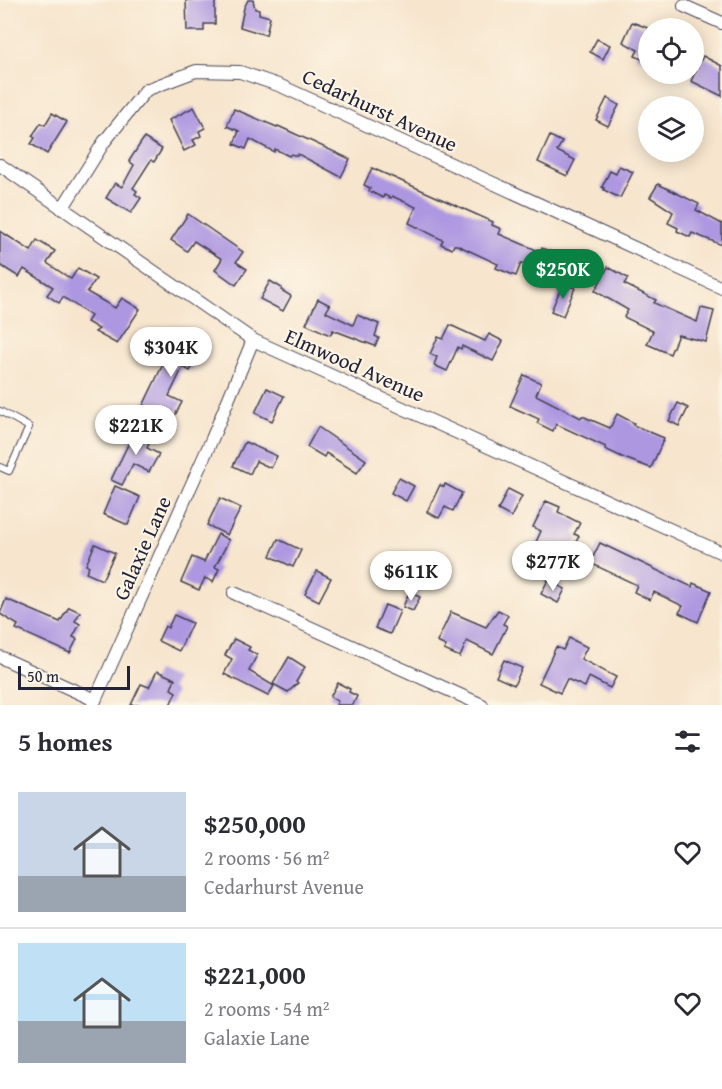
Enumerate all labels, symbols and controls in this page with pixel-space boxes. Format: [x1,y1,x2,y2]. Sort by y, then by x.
map controls [638,18,704,162]
button: locate [638,18,704,84]
street label: Cedarhurst Avenue [297,61,463,160]
button: layers [638,96,704,162]
pin: $250K [521,249,605,300]
text: $250K [536,254,590,283]
street label: Elmwood Avenue [280,320,430,410]
pin: $304K [129,327,213,378]
text: $304K [144,332,198,361]
pin: $221K [94,405,178,456]
text: $221K [109,410,163,439]
street label: Galaxie Lane [105,491,179,605]
pin: $277K [511,541,595,592]
text: $277K [526,546,580,575]
pin: $611K [369,551,453,602]
text: $611K [384,556,438,585]
scale bar [18,663,130,690]
text: 50 m [27,664,59,688]
text: 5 homes [18,722,113,761]
icon: filters [671,725,704,758]
text: $250,000 [204,804,306,843]
icon: home [66,816,138,888]
icon: heart [671,836,704,869]
text: 2 rooms · 56 m² [204,843,330,872]
text: Cedarhurst Avenue [204,872,364,901]
text: $221,000 [204,955,306,994]
icon: home [66,967,138,1039]
icon: heart [671,987,704,1020]
text: 2 rooms · 54 m² [204,994,330,1023]
text: Galaxie Lane [204,1023,310,1052]

